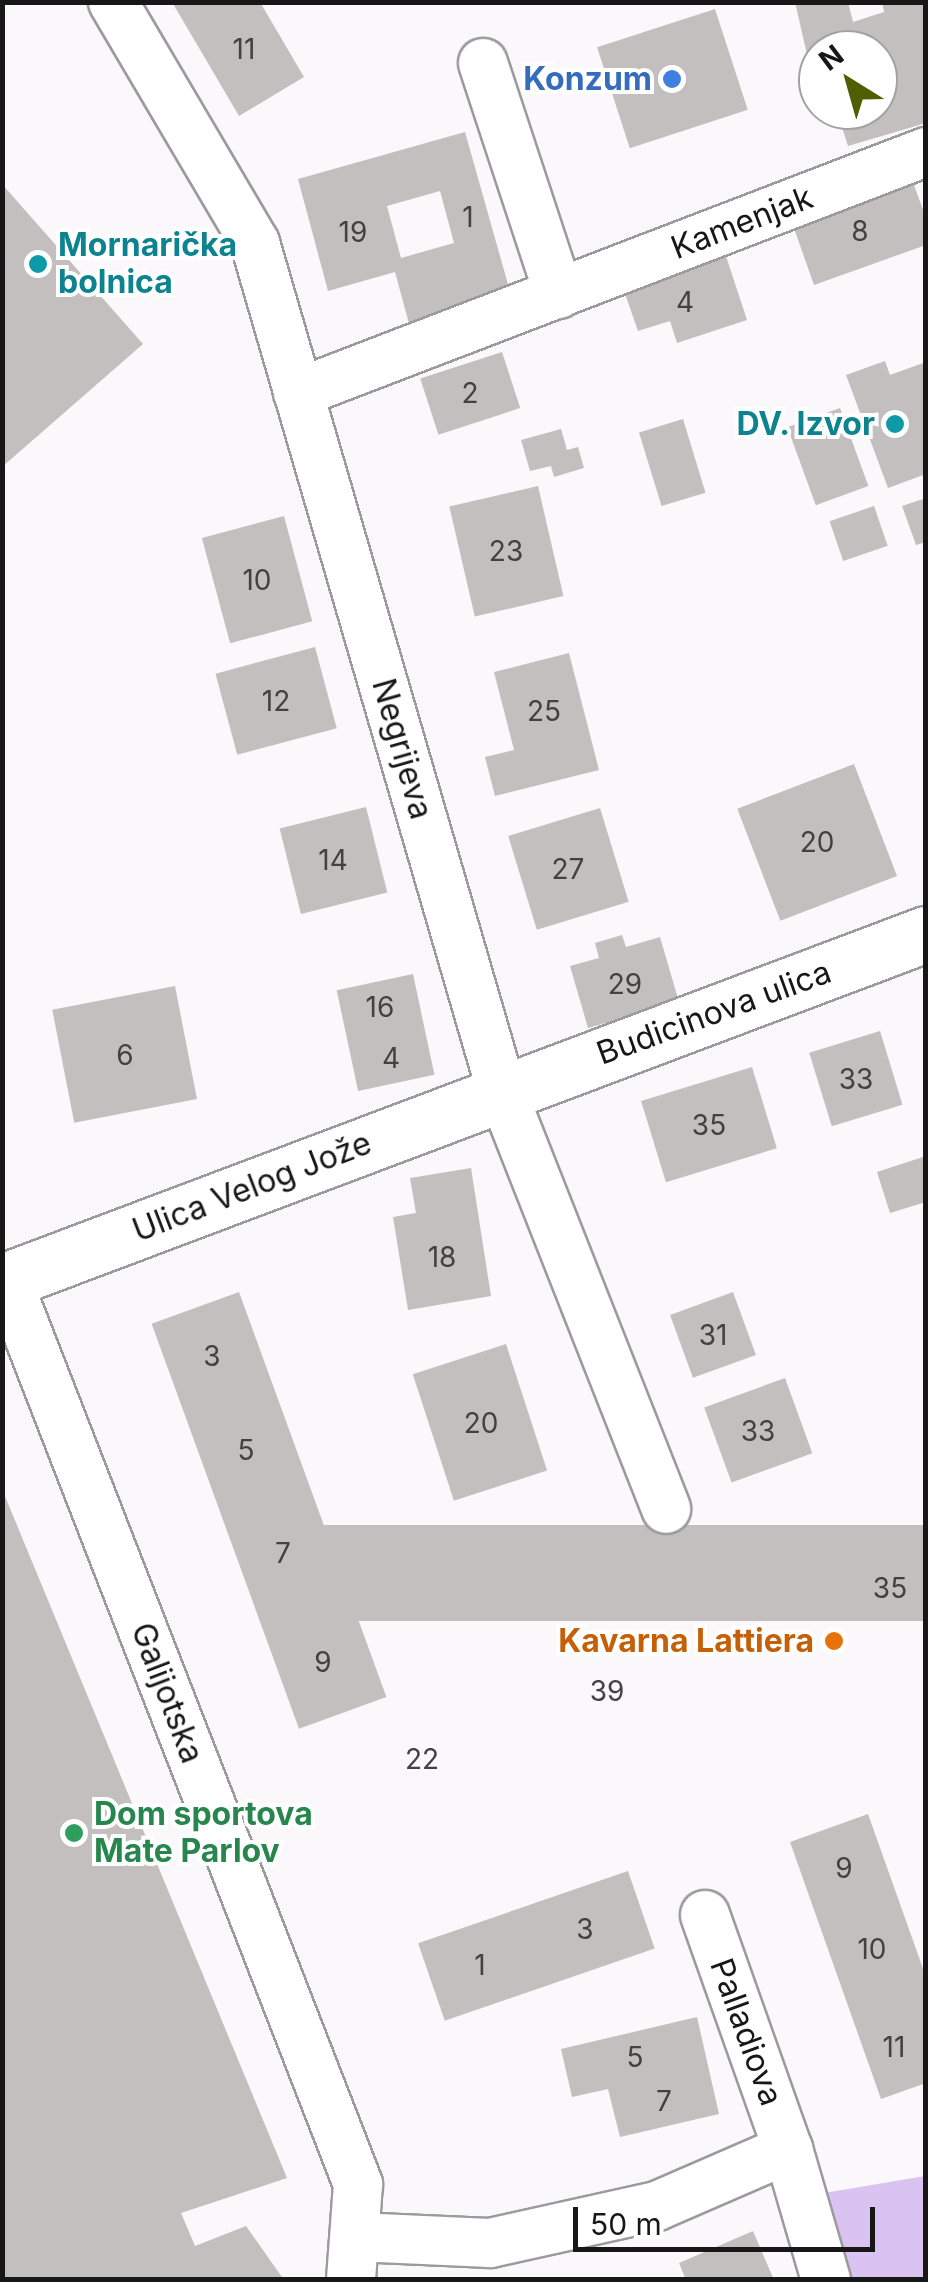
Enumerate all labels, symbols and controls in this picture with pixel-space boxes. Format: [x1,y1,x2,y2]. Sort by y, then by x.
north arrow [798,30,898,130]
house number: 11 [233,32,255,66]
text: N [812,38,850,78]
place label: Konzum [523,60,652,98]
marker: Konzum [661,68,683,90]
street label: Kamenjak [666,178,818,268]
house number: 1 [462,200,474,234]
house number: 8 [851,214,869,248]
house number: 19 [339,215,367,249]
place label: Mornarička bolnica [58,227,237,302]
marker: Mornarička bolnica [27,253,49,275]
house number: 4 [676,285,694,319]
house number: 2 [461,376,479,410]
place label: DV. Izvor [736,405,875,443]
marker: DV. Izvor [884,413,906,435]
house number: 23 [489,534,523,568]
house number: 10 [242,563,272,597]
street label: Negrijeva [364,674,440,824]
house number: 12 [262,684,290,718]
house number: 25 [527,694,561,728]
house number: 20 [800,825,834,859]
house number: 14 [318,843,348,877]
house number: 27 [552,852,584,886]
street label: Budicinova ulica [592,953,836,1073]
house number: 29 [608,967,642,1001]
house number: 16 [366,990,394,1024]
house number: 6 [116,1038,134,1072]
house number: 4 [382,1041,400,1075]
house number: 33 [839,1062,873,1096]
house number: 35 [692,1108,726,1142]
street label: Ulica Velog Jože [127,1124,377,1250]
house number: 18 [428,1240,456,1274]
house number: 31 [699,1318,727,1352]
house number: 3 [203,1339,221,1373]
house number: 20 [464,1406,498,1440]
house number: 33 [741,1414,775,1448]
house number: 5 [237,1433,255,1467]
house number: 7 [275,1536,291,1570]
house number: 35 [873,1571,907,1605]
street label: Galijotska [123,1618,211,1768]
place label: Kavarna Lattiera [558,1622,814,1660]
marker: Kavarna Lattiera [823,1630,845,1652]
house number: 9 [314,1645,332,1679]
house number: 39 [590,1674,624,1708]
house number: 22 [405,1742,439,1776]
place label: Dom sportova Mate Parlov [94,1796,313,1871]
marker: Dom sportova Mate Parlov [63,1822,85,1844]
house number: 9 [835,1851,853,1885]
house number: 3 [576,1912,594,1946]
house number: 10 [857,1932,887,1966]
house number: 1 [474,1948,486,1982]
street label: Palladiova [702,1953,790,2111]
house number: 11 [883,2030,905,2064]
house number: 5 [626,2040,644,2074]
house number: 7 [656,2084,672,2118]
scale bar [578,2187,880,2249]
text: 50 m [590,2206,662,2242]

